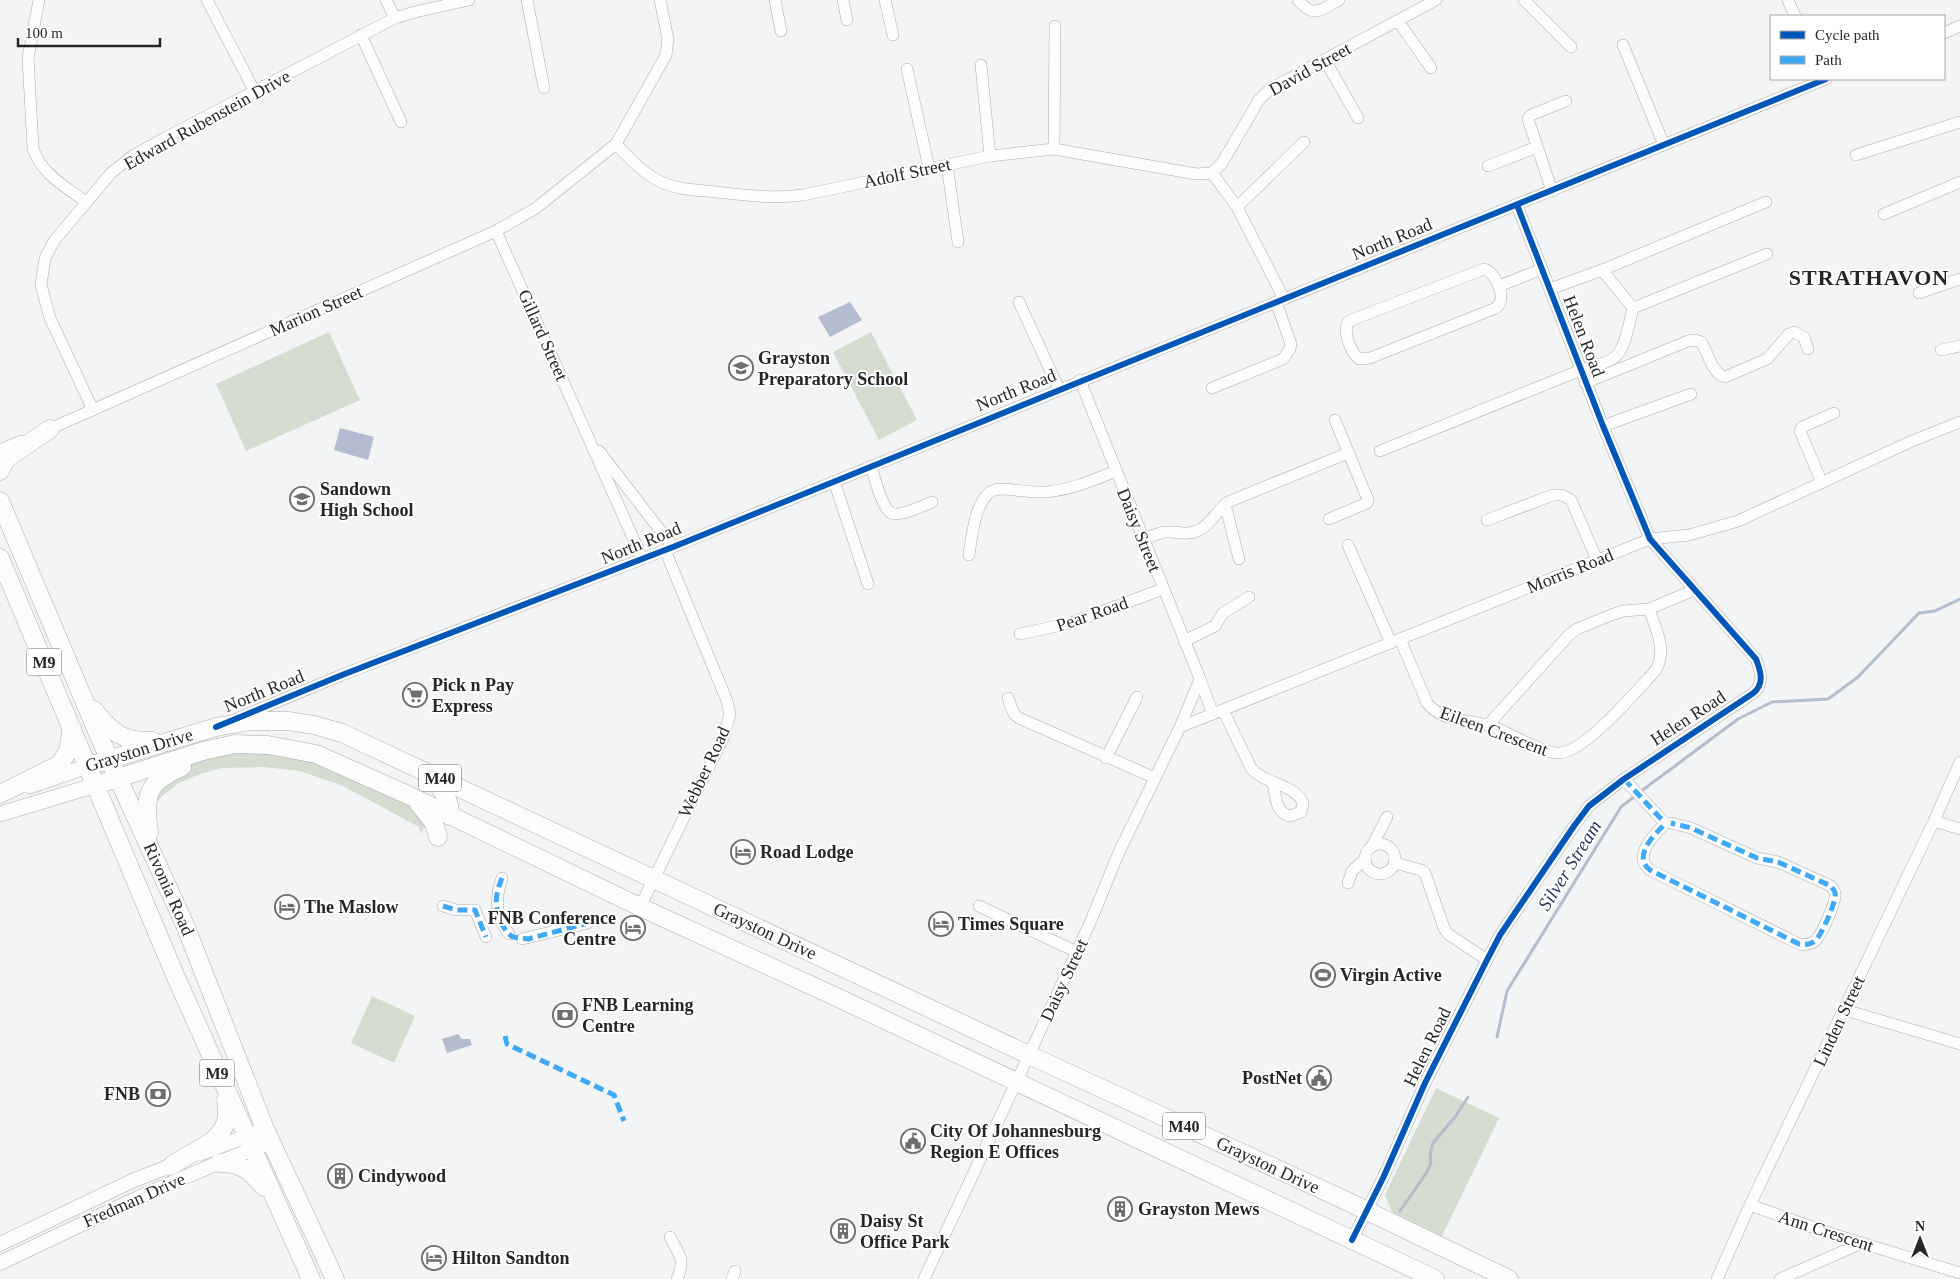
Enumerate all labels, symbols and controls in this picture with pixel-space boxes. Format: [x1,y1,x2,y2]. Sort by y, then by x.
scale bar [18,15,160,47]
legend [1770,15,1945,80]
text: 100 m [25,25,63,41]
text: Cycle path [1815,27,1880,43]
street label: David Street [1266,38,1354,100]
text: Path [1815,52,1842,68]
street label: Edward Rubenstein Drive [120,66,294,174]
street label: Adolf Street [862,154,952,192]
street label: North Road [1349,214,1435,264]
district label: STRATHAVON [1789,265,1949,290]
street label: Marion Street [266,282,366,340]
street label: Gillard Street [514,286,572,384]
street label: Helen Road [1559,293,1609,379]
place label: Grayston Preparatory School [758,348,908,389]
school or university icon: Grayston Preparatory School [728,355,754,381]
street label: North Road [973,365,1059,415]
place label: Sandown High School [320,479,414,520]
street label: Daisy Street [1113,485,1165,575]
school or university icon: Sandown High School [289,486,315,512]
street label: North Road [598,518,684,568]
street label: Morris Road [1524,545,1616,597]
street label: Pear Road [1054,592,1130,636]
road number: M9 [27,649,62,676]
street label: North Road [221,666,307,716]
place label: Pick n Pay Express [432,675,514,716]
supermarket icon: Pick n Pay Express [402,682,428,708]
street label: Helen Road [1647,686,1729,750]
street label: Eileen Crescent [1437,702,1551,760]
street label: Webber Road [674,723,734,821]
street label: Grayston Drive [83,724,195,776]
road number: M40 [419,764,461,791]
water label: Silver Stream [1533,816,1605,914]
street label: Rivonia Road [140,839,198,939]
hotel icon: Road Lodge [730,839,756,865]
place label: Road Lodge [760,842,854,862]
hotel icon: The Maslow [274,894,300,920]
place label: The Maslow [304,897,399,917]
street label: Grayston Drive [710,898,820,964]
place label: FNB Conference Centre [488,908,616,949]
hotel icon: Times Square [928,911,954,937]
place label: Times Square [958,914,1064,934]
hotel icon: FNB Conference Centre [620,915,646,941]
street label: Daisy Street [1036,936,1092,1024]
sports icon: Virgin Active [1310,962,1336,988]
place label: Virgin Active [1340,965,1442,985]
street label: Linden Street [1809,973,1869,1069]
place label: FNB Learning Centre [582,995,694,1036]
bank icon: FNB Learning Centre [552,1002,578,1028]
street label: Helen Road [1399,1004,1455,1090]
road number: M9 [200,1060,234,1086]
public building icon: PostNet [1306,1065,1332,1091]
place label: PostNet [1242,1068,1302,1088]
bank icon: FNB [145,1081,171,1107]
place label: FNB [104,1084,140,1104]
road number: M40 [1163,1112,1205,1140]
place label: City Of Johannesburg Region E Offices [930,1121,1101,1162]
public building icon: City Of Johannesburg Region E Offices [900,1128,926,1154]
street label: Grayston Drive [1213,1132,1323,1198]
building icon: Cindywood [327,1163,353,1189]
place label: Cindywood [358,1166,446,1186]
street label: Fredman Drive [80,1169,188,1231]
building icon: Grayston Mews [1107,1196,1133,1222]
place label: Grayston Mews [1138,1199,1259,1219]
street label: Ann Crescent [1776,1206,1876,1256]
place label: Daisy St Office Park [860,1211,949,1252]
north arrow [1895,1214,1945,1264]
building icon: Daisy St Office Park [830,1218,856,1244]
text: N [1915,1219,1925,1234]
hotel icon: Hilton Sandton [421,1245,447,1271]
place label: Hilton Sandton [452,1248,570,1268]

